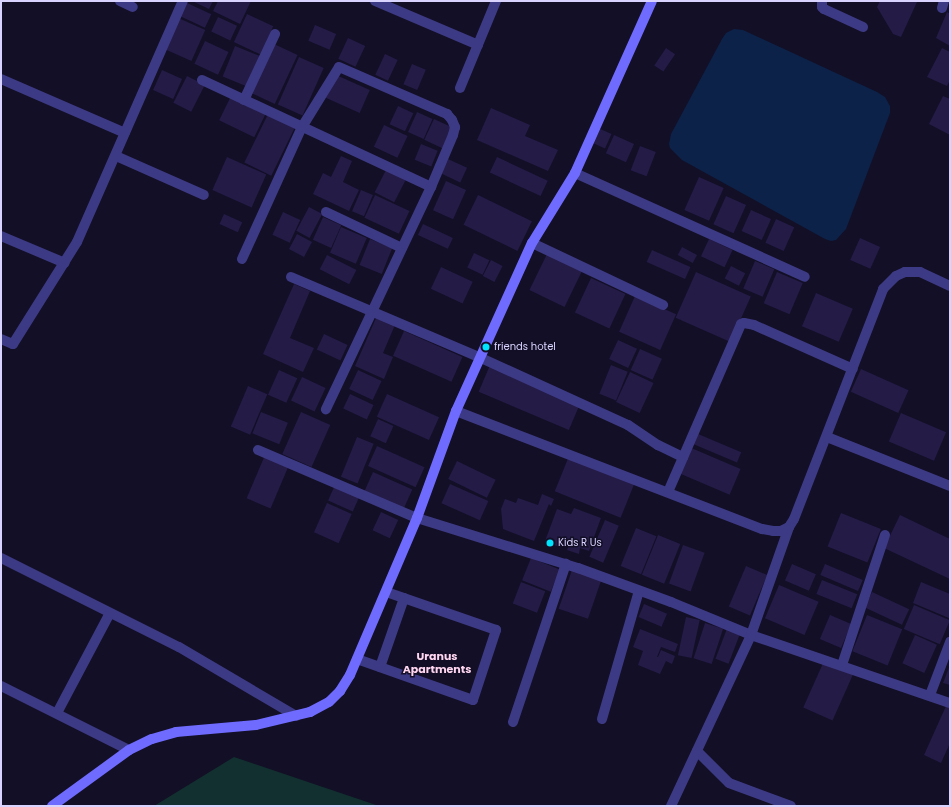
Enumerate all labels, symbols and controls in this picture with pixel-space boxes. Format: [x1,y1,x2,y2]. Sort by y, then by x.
place label: friends hotel [494,341,556,353]
marker: friends hotel [481,342,491,352]
place label: Kids R Us [558,537,602,549]
marker: Kids R Us [545,538,555,548]
district label: Uranus Apartments [403,650,471,676]

